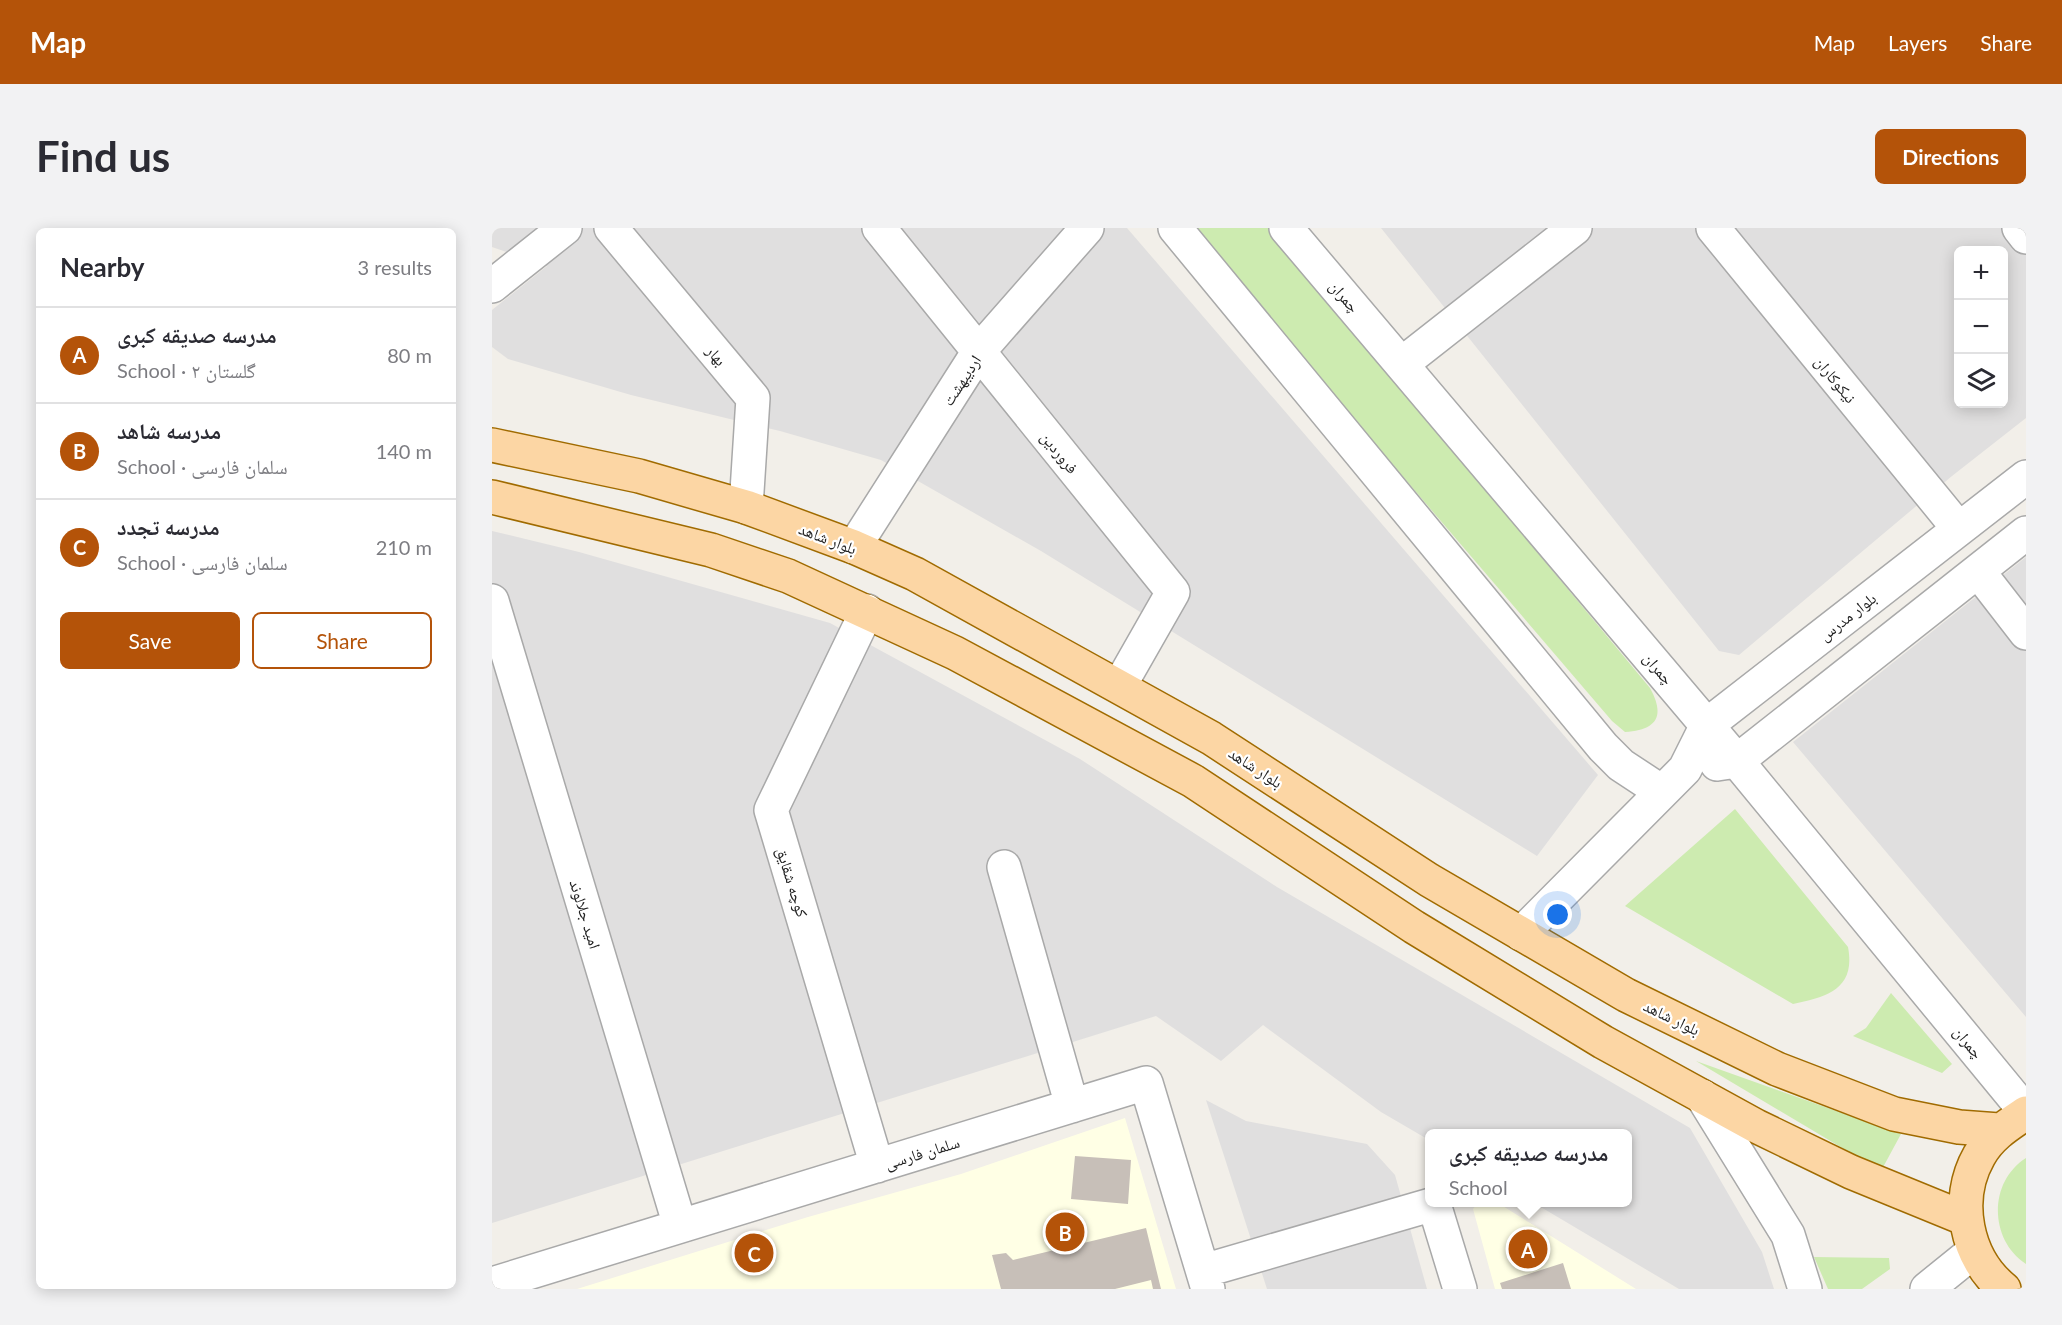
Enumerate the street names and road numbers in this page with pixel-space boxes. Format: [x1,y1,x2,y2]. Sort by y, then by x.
street label: چمران [1324,276,1364,317]
street label: بهار [702,340,731,370]
street label: اردیبهشت [938,351,985,409]
street label: نیکوکاران [1810,352,1861,408]
street label: فروردین [1036,427,1083,478]
street label: بلوار شاهد [796,518,859,559]
street label: بلوار مدرس [1815,588,1881,646]
street label: چمران [1638,648,1678,689]
street label: بلوار شاهد [1225,743,1286,792]
street label: کوچه شقایق [771,845,813,920]
street label: امید جلالوند [566,877,606,951]
street label: بلوار شاهد [1640,995,1703,1040]
street label: چمران [1949,1022,1988,1063]
street label: سلمان فارسی [882,1132,962,1174]

